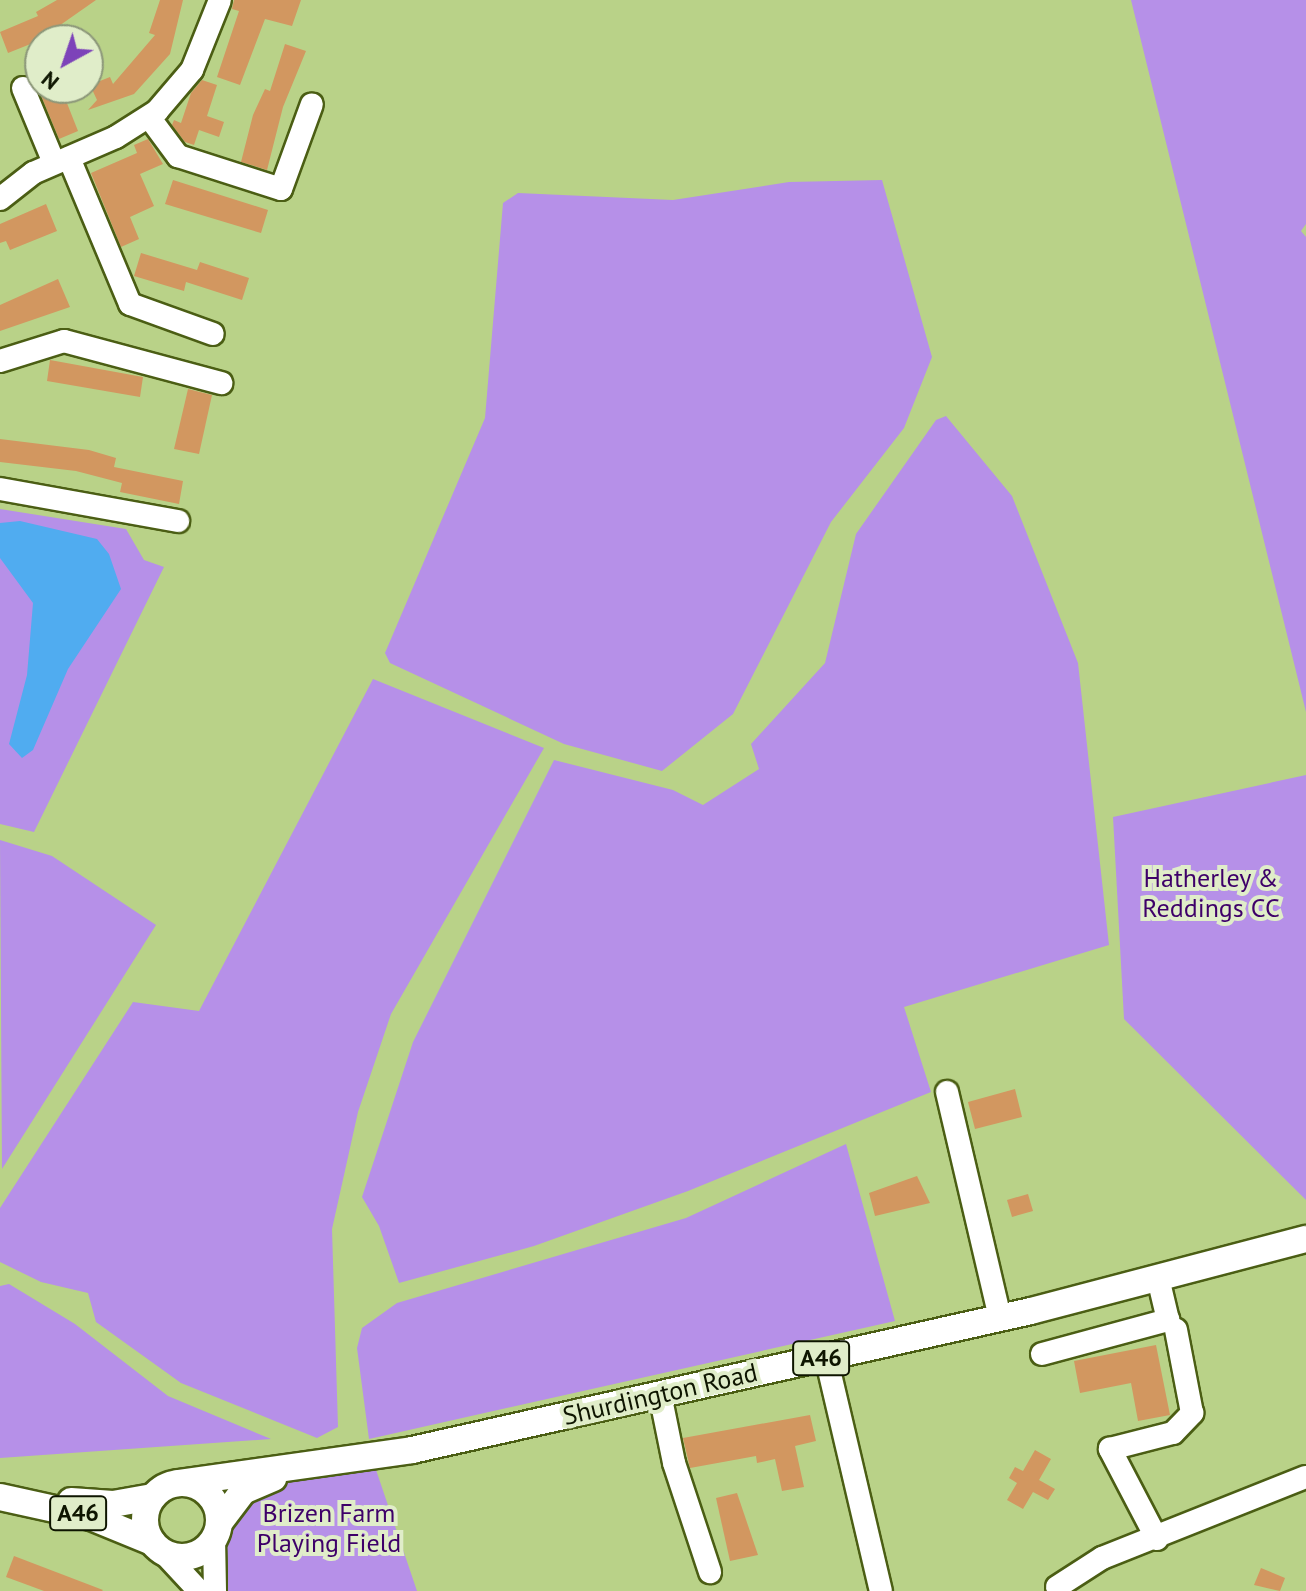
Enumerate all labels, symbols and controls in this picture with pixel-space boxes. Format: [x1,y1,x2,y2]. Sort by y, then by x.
north arrow [24,24,104,104]
text: N [35,65,64,96]
park label: Hatherley & Reddings CC [1142,862,1280,924]
road number: A46 [791,1338,851,1378]
street label: Shurdington Road [560,1356,760,1432]
road number: A46 [48,1493,108,1533]
park label: Brizen Farm Playing Field [257,1497,401,1558]

